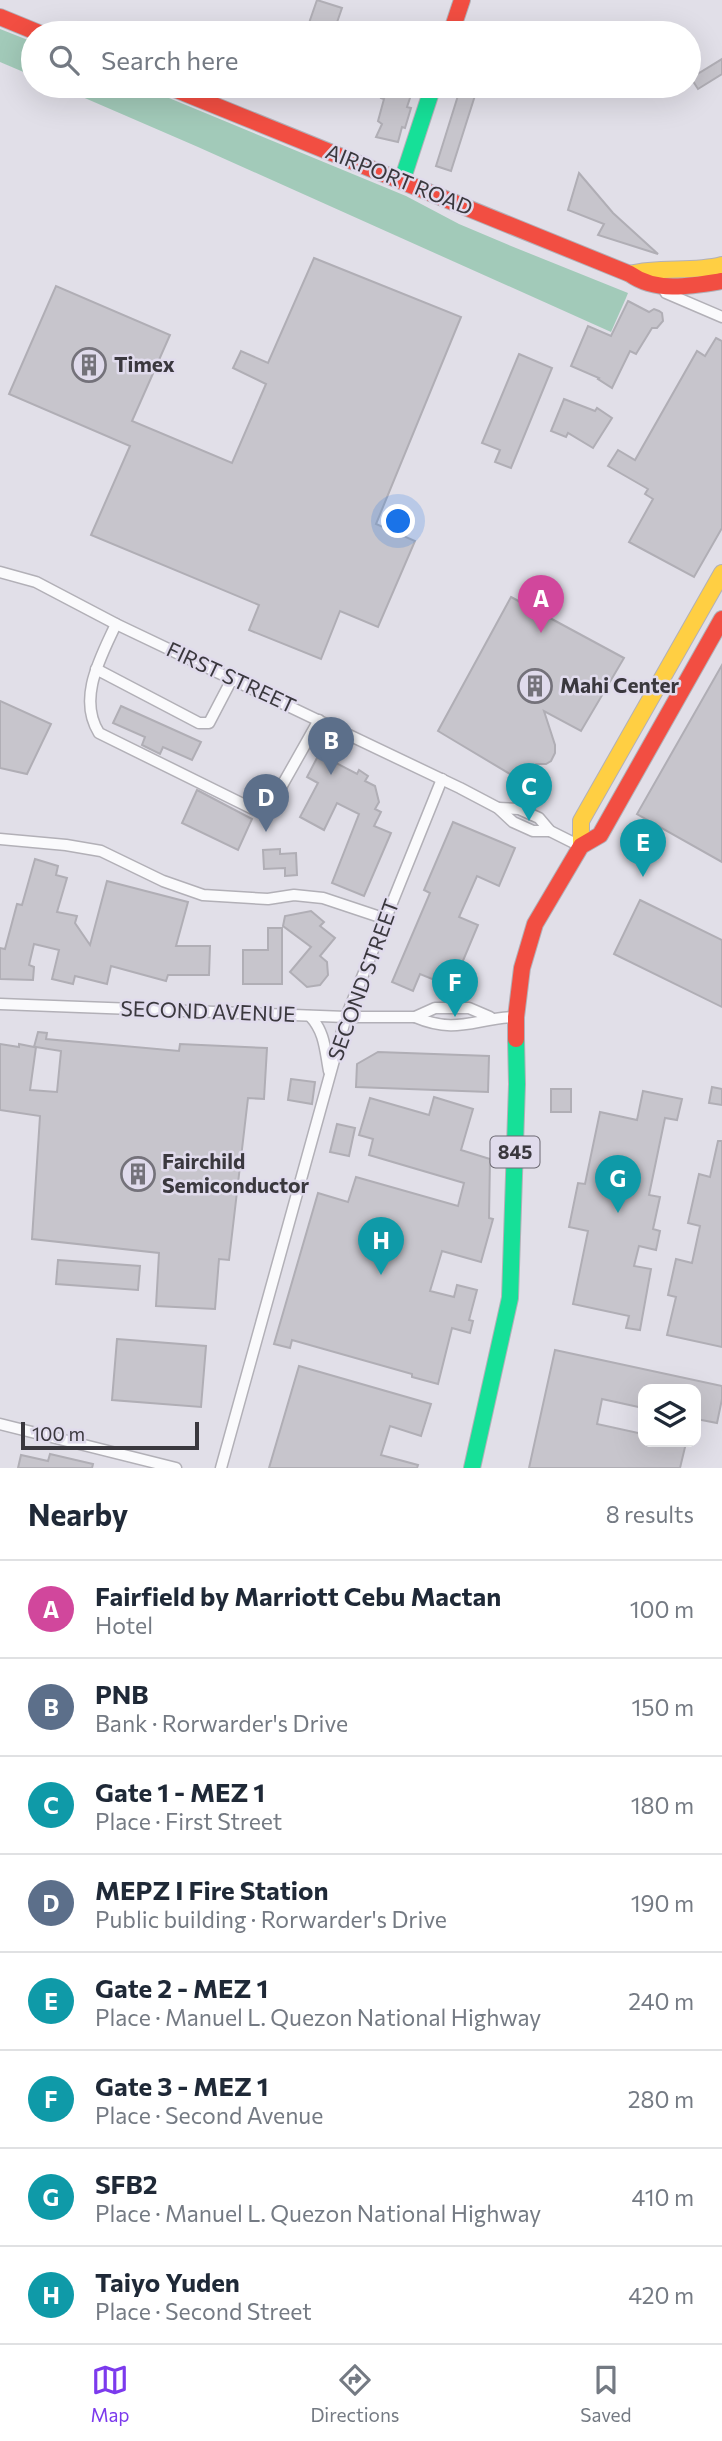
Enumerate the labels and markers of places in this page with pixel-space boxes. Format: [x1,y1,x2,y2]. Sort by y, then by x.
building icon: Timex [70,346,108,384]
place label: Timex [114,351,175,376]
pin: A [518,575,564,633]
building icon: Mahi Center [516,667,554,705]
place label: Mahi Center [560,672,680,697]
pin: B [308,717,354,775]
pin: C [506,763,552,821]
pin: D [243,774,289,832]
pin: E [620,819,666,877]
pin: F [432,959,478,1017]
place label: Fairchild Semiconductor [162,1148,309,1197]
building icon: Fairchild Semiconductor [119,1155,157,1193]
pin: G [595,1155,641,1213]
pin: H [358,1217,404,1275]

